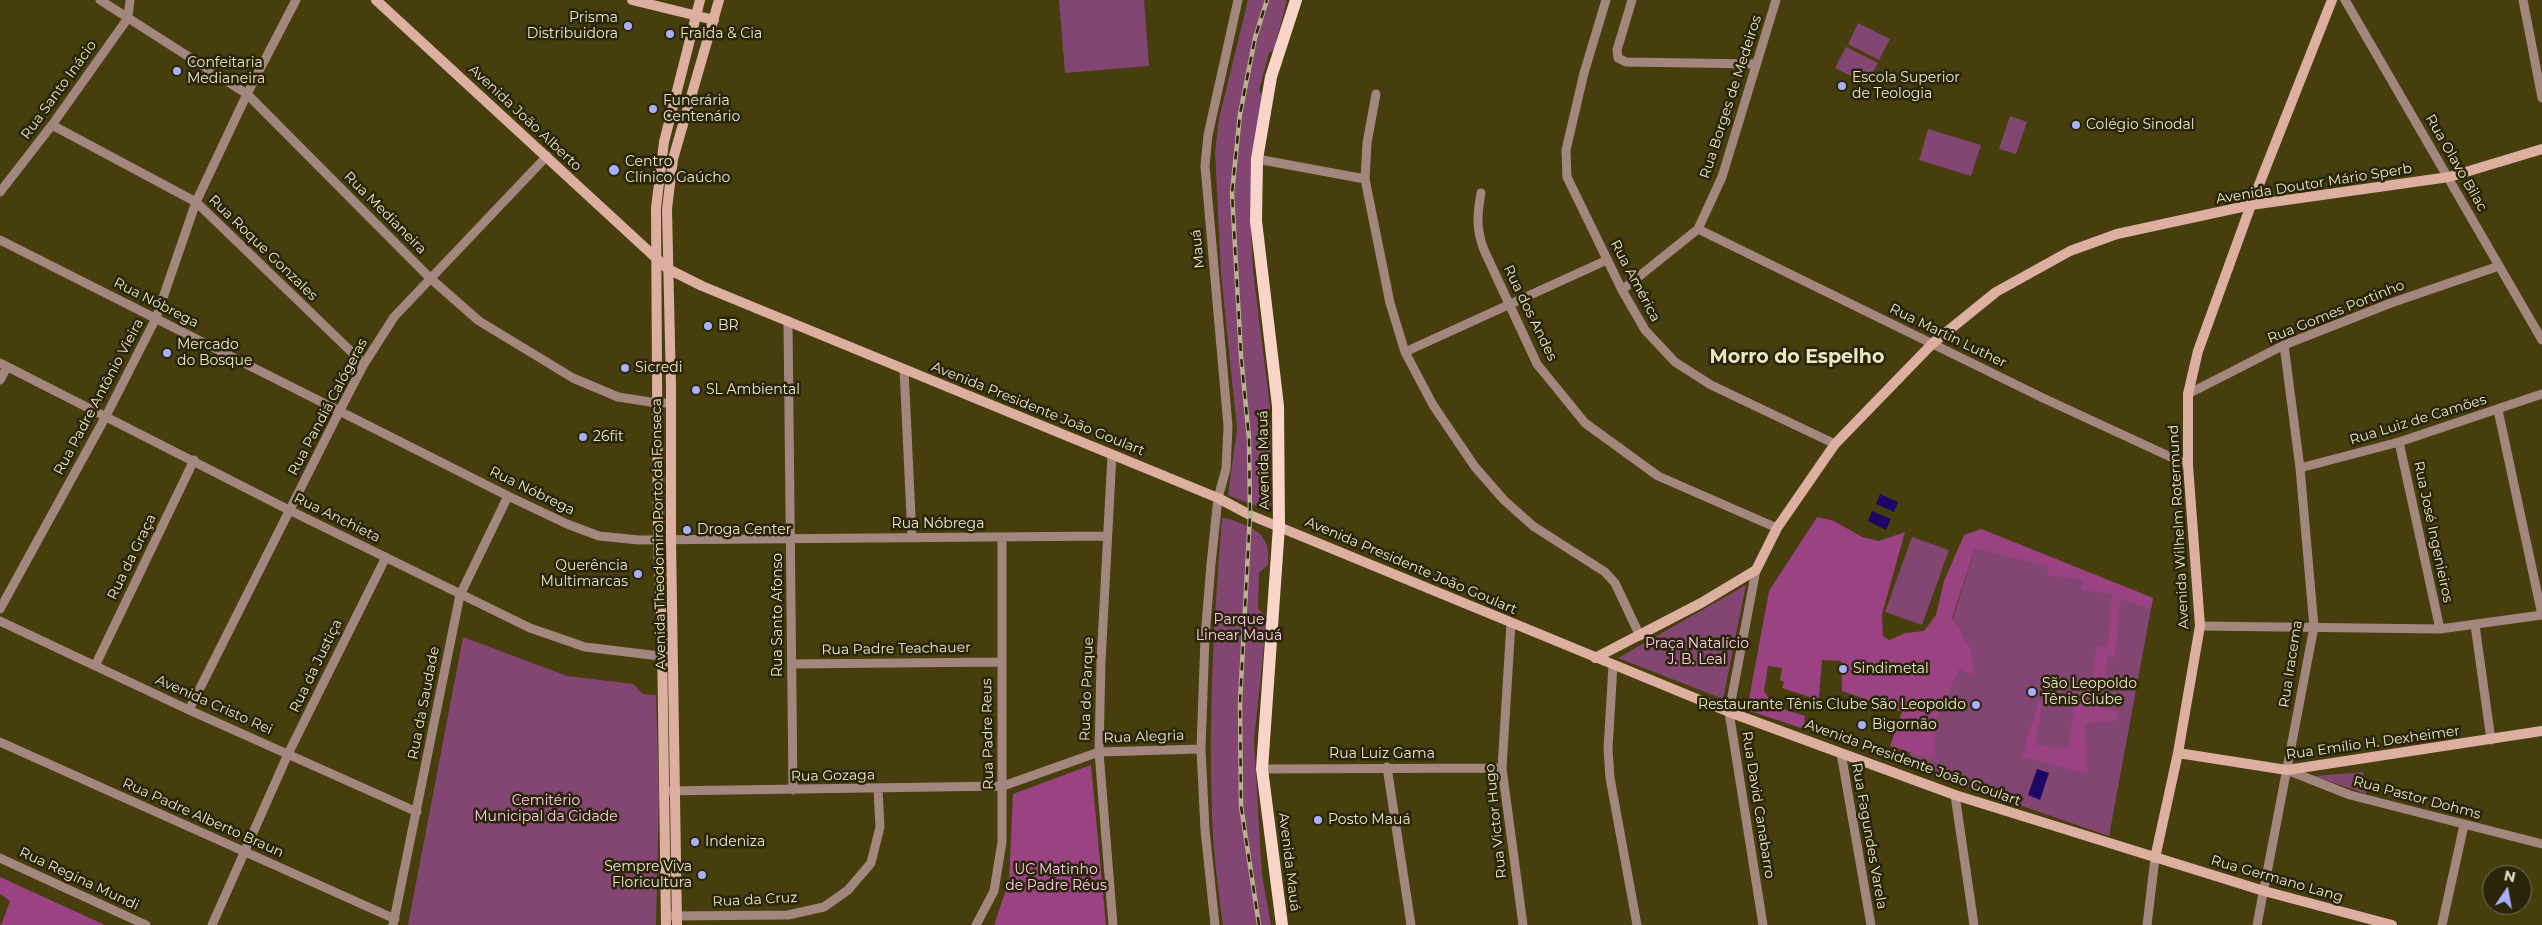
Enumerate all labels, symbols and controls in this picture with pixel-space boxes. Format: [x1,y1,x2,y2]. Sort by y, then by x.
place label: Prisma Distribuidora [527,10,618,42]
street label: Rua Borges de Medeiros [1697,13,1765,181]
marker: Prisma Distribuidora [622,20,634,32]
place label: Fralda & Cia [680,26,762,42]
marker: Fralda & Cia [664,28,676,40]
street label: Rua Santo Inácio [18,37,100,143]
place label: Confeitaria Medianeira [187,55,265,88]
street label: Avenida João Alberto [465,61,585,175]
marker: Confeitaria Medianeira [171,65,183,77]
place label: Escola Superior de Teologia [1852,70,1960,102]
marker: Escola Superior de Teologia [1836,80,1848,92]
place label: Funerária Centenário [663,93,740,125]
marker: Funerária Centenário [647,103,659,115]
street label: Rua Olavo Bilac [2421,112,2491,214]
place label: Colégio Sinodal [2086,117,2195,133]
marker: Colégio Sinodal [2070,119,2082,131]
place label: Centro Clínico Gaúcho [625,154,730,186]
street label: Avenida Doutor Mário Sperb [2215,160,2413,208]
marker: Centro Clínico Gaúcho [607,163,621,177]
street label: Rua Medianeira [340,168,430,258]
street label: Rua Roque Gonzales [205,192,321,304]
street label: Mauá [1188,229,1208,269]
street label: Rua América [1606,237,1664,325]
street label: Rua dos Andes [1500,262,1560,364]
street label: Rua Nóbrega [111,274,201,332]
street label: Rua Gomes Portinho [2265,277,2407,347]
street label: Rua Martin Luther [1887,300,2009,372]
street label: Rua Padre Antônio Vieira [51,316,147,478]
place label: BR [718,318,739,334]
marker: BR [702,320,714,332]
street label: Rua Pandiá Calógeras [285,336,371,478]
place label: Mercado do Bosque [177,337,252,370]
district label: Morro do Espelho [1710,346,1884,368]
marker: Mercado do Bosque [161,347,173,359]
street label: Avenida Presidente João Goulart [929,358,1147,460]
place label: Sicredi [635,360,682,376]
marker: Sicredi [619,362,631,374]
place label: SL Ambiental [706,382,800,398]
marker: SL Ambiental [690,384,702,396]
street label: Rua Luiz de Camões [2348,391,2488,449]
street label: Avenida Theodomiro Porto da Fonseca [648,398,670,670]
street label: Avenida Mauá [1255,410,1273,510]
street label: Avenida Wilhelm Rotermund [2165,424,2193,630]
place label: 26fit [593,429,624,445]
marker: 26fit [577,431,589,443]
street label: Rua José Ingenieiros [2410,460,2456,604]
street label: Rua Nóbrega [487,463,577,519]
street label: Rua Anchieta [291,490,383,546]
street label: Rua da Graça [104,511,160,603]
street label: Avenida Presidente João Goulart [1303,514,1519,618]
street label: Rua Nóbrega [892,516,984,532]
place label: Droga Center [697,522,791,538]
marker: Droga Center [681,524,693,536]
street label: Rua Santo Afonso [770,553,786,677]
place label: Querência Multimarcas [541,558,628,590]
marker: Querência Multimarcas [632,568,644,580]
park label: Parque Linear Mauá [1196,612,1282,644]
street label: Rua da Justiça [286,617,346,715]
street label: Rua Iracema [2276,619,2306,709]
park label: Praça Natalício J. B. Leal [1645,636,1749,669]
street label: Rua do Parque [1077,637,1097,741]
street label: Rua Padre Teachauer [821,639,971,659]
street label: Rua da Saudade [405,645,443,761]
place label: Sindimetal [1853,661,1929,677]
marker: Sindimetal [1837,663,1849,675]
street label: Avenida Cristo Rei [153,672,275,738]
place label: São Leopoldo Tênis Clube [2042,676,2137,709]
street label: Rua Padre Reus [979,678,997,790]
marker: São Leopoldo Tênis Clube [2026,686,2038,698]
place label: Restaurante Tênis Clube São Leopoldo [1698,697,1966,713]
marker: Restaurante Tênis Clube São Leopoldo [1970,699,1982,711]
street label: Avenida Presidente João Goulart [1803,716,2023,810]
place label: Bigornão [1872,717,1937,733]
marker: Bigornão [1856,719,1868,731]
street label: Rua Emílio H. Dexheimer [2285,722,2461,764]
street label: Rua Alegria [1103,727,1185,747]
street label: Rua David Canabarro [1738,730,1778,880]
street label: Rua Luiz Gama [1329,746,1435,762]
street label: Rua Fagundes Varela [1848,761,1890,911]
street label: Rua Victor Hugo [1482,763,1510,879]
street label: Rua Gozaga [791,767,875,785]
street label: Rua Pastor Dohms [2351,773,2483,823]
street label: Rua Padre Alberto Braun [120,775,286,861]
park label: Cemitério Municipal da Cidade [474,793,618,826]
street label: Avenida Mauá [1275,812,1303,912]
place label: Posto Mauá [1328,812,1411,828]
marker: Posto Mauá [1312,814,1324,826]
place label: Indeniza [705,834,765,850]
marker: Indeniza [689,836,701,848]
street label: Rua Regina Mundi [16,844,142,914]
street label: Rua Germano Lang [2209,852,2345,906]
place label: Sempre Viva Floricultura [604,859,692,892]
park label: UC Matinho de Padre Réus [1005,862,1107,894]
north arrow [2482,865,2532,915]
text: N [2503,866,2517,886]
marker: Sempre Viva Floricultura [696,869,708,881]
street label: Rua da Cruz [712,889,798,911]

